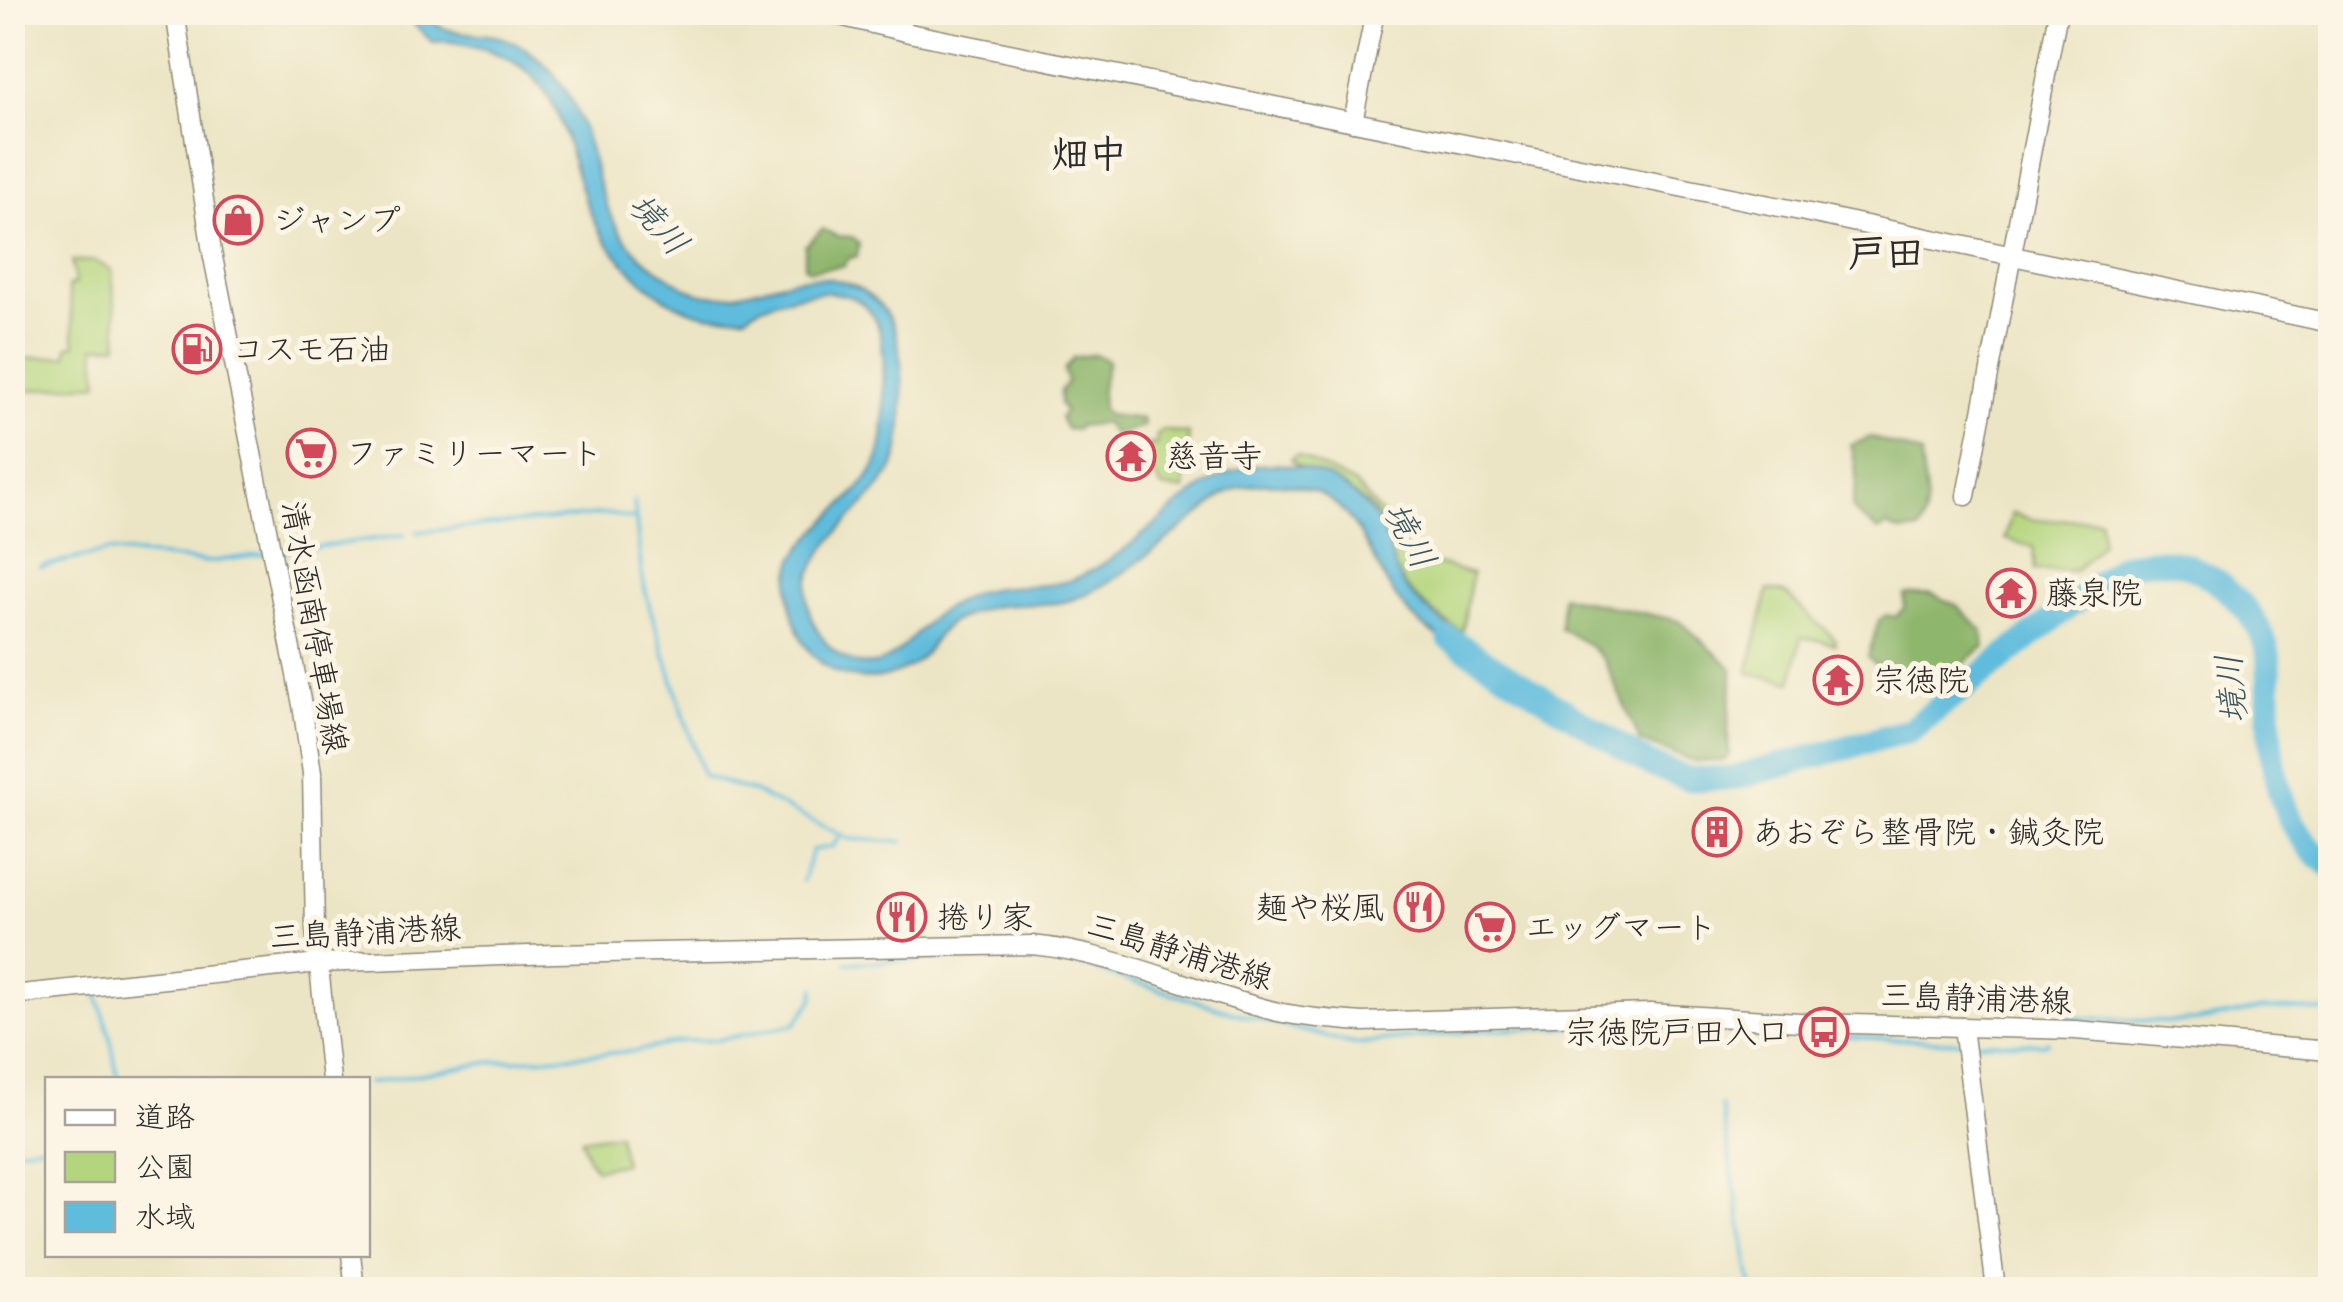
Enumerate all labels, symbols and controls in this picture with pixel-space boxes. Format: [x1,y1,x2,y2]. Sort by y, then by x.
district label: 畑中 [1051,131,1127,177]
water label: 境川 [620,184,698,264]
shop icon: ジャンプ [212,194,264,246]
place label: ジャンプ [273,201,401,239]
district label: 戸田 [1848,230,1924,276]
fuel station icon: コスモ石油 [171,323,223,375]
place label: コスモ石油 [232,330,391,368]
supermarket icon: ファミリーマート [285,427,337,479]
temple icon: 慈音寺 [1105,430,1157,482]
place label: ファミリーマート [346,434,603,472]
place label: 慈音寺 [1166,437,1262,475]
water label: 境川 [1375,494,1445,576]
street label: 清水函南停車場線 [274,498,356,756]
temple icon: 藤泉院 [1985,567,2037,619]
place label: 藤泉院 [2046,574,2142,612]
water label: 境川 [2207,652,2255,726]
temple icon: 宗徳院 [1812,654,1864,706]
place label: 宗徳院 [1873,661,1969,699]
building icon: あおぞら整骨院・鍼灸院 [1691,806,1743,858]
place label: あおぞら整骨院・鍼灸院 [1752,813,2104,851]
restaurant icon: 麺や桜風 [1393,881,1445,933]
place label: 麺や桜風 [1256,888,1384,926]
restaurant icon: 捲り家 [876,891,928,943]
place label: 捲り家 [937,898,1033,936]
supermarket icon: エッグマート [1464,901,1516,953]
street label: 三島静浦港線 [1083,905,1277,997]
street label: 三島静浦港線 [268,908,462,956]
place label: エッグマート [1525,908,1717,946]
street label: 三島静浦港線 [1879,976,2073,1020]
bus stop icon: 宗徳院戸田入口 [1798,1006,1850,1058]
place label: 宗徳院戸田入口 [1565,1013,1789,1051]
legend [45,1077,370,1257]
text: 道路 [135,1098,195,1135]
text: 公園 [135,1148,195,1185]
text: 水域 [135,1198,195,1235]

